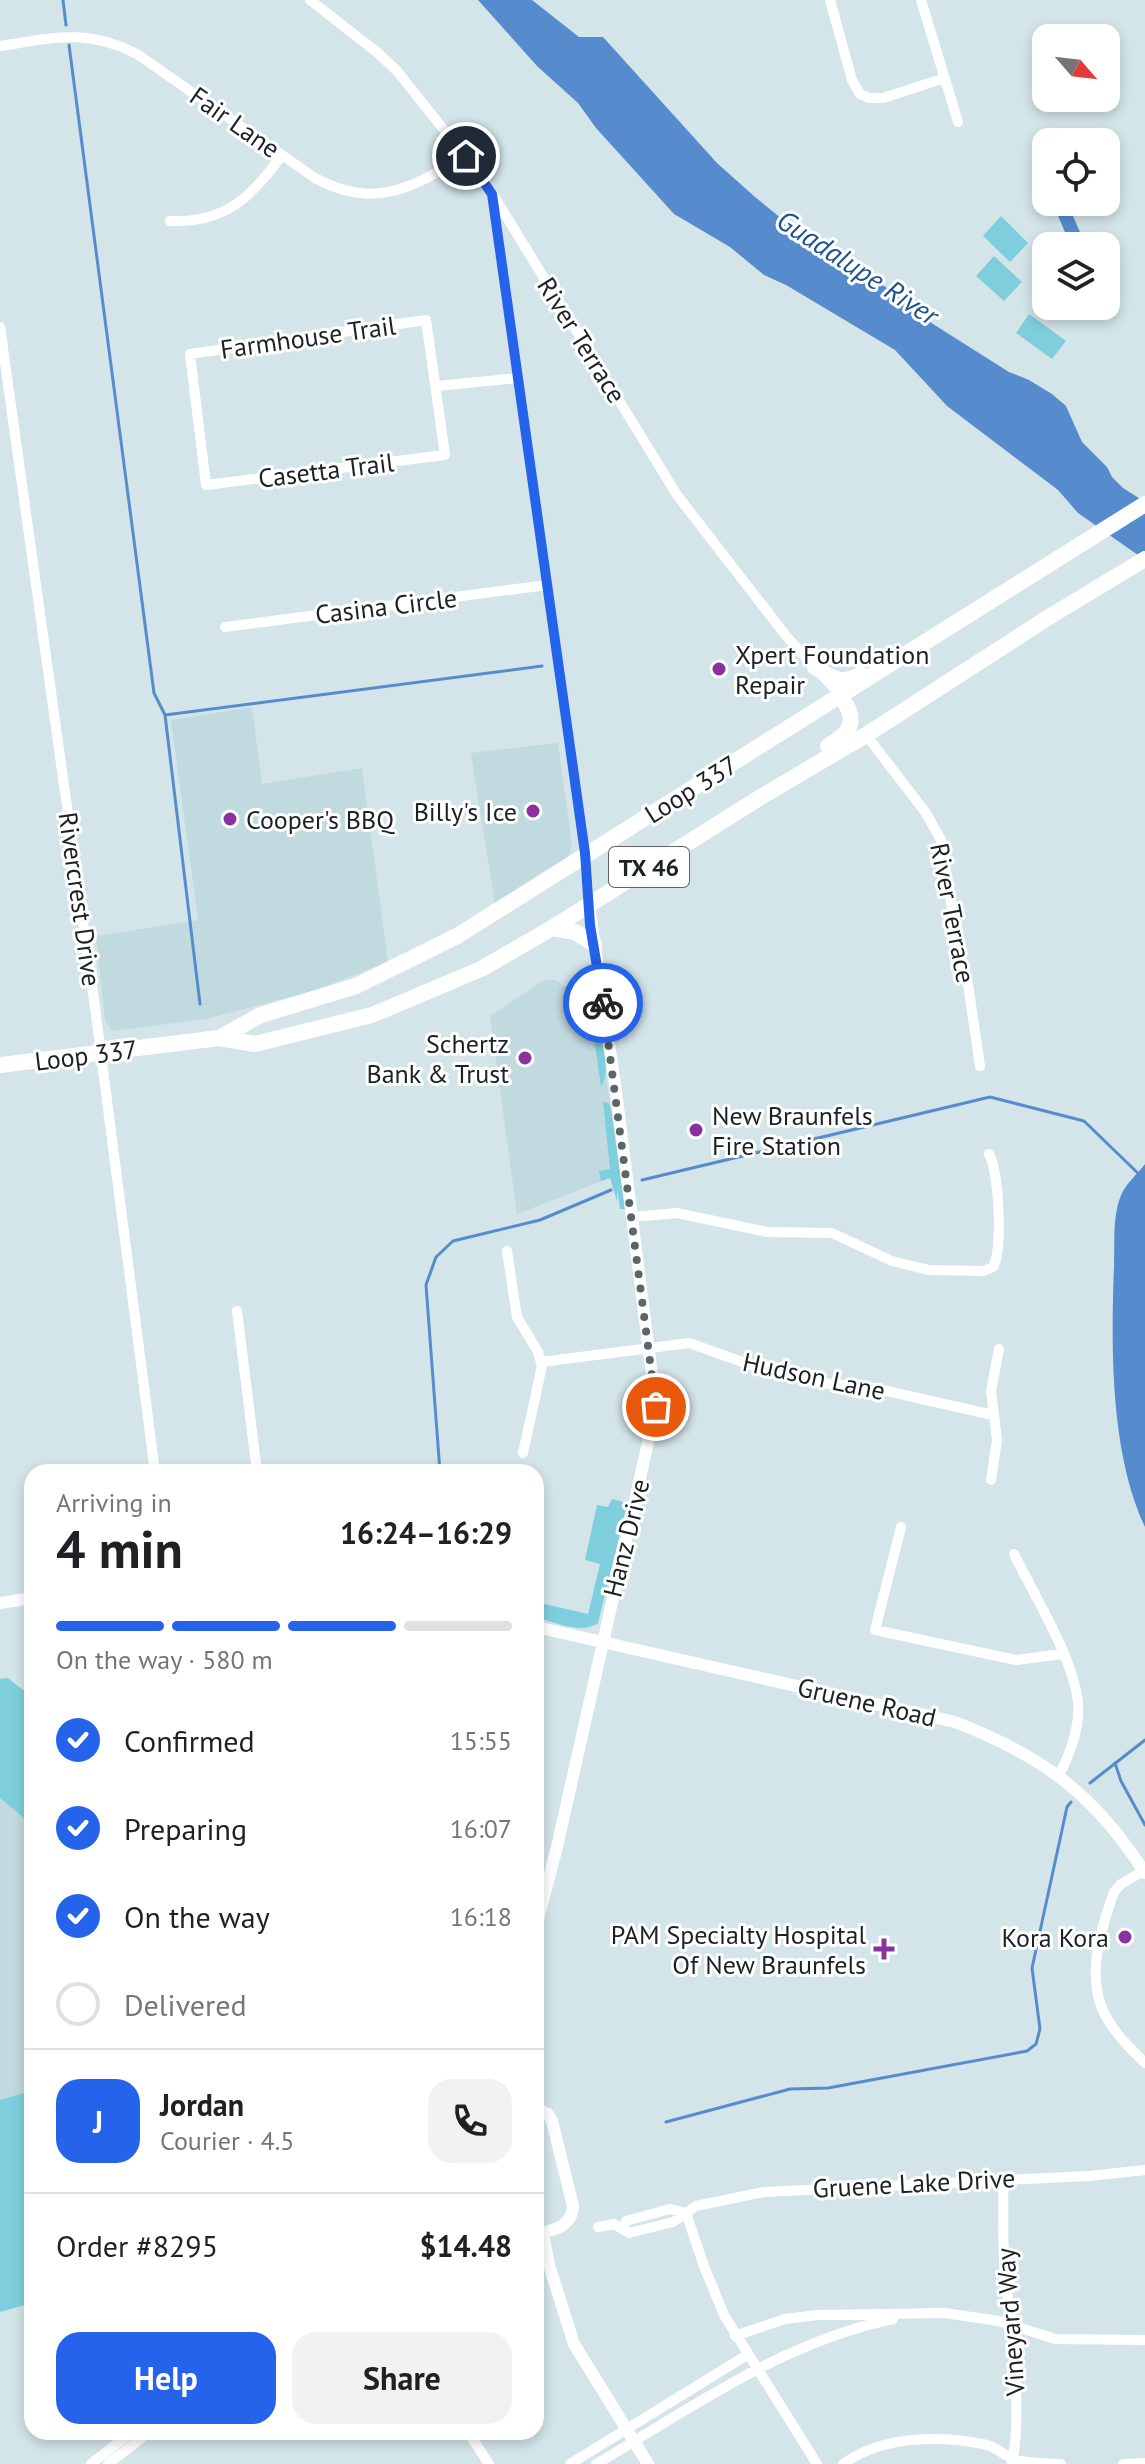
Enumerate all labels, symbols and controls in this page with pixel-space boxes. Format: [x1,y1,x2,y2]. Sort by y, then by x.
north arrow [1032,24,1120,112]
map controls [1032,24,1120,320]
street label: Fair Lane [184,79,286,165]
pin [432,122,500,190]
button: locate [1032,128,1120,216]
icon: home [444,134,488,178]
water label: Guadalupe River [770,201,947,334]
button: layers [1032,232,1120,320]
street label: River Terrace [530,271,634,409]
street label: Farmhouse Trail [218,308,398,366]
street label: Casetta Trail [256,445,396,495]
street label: Casina Circle [313,581,459,631]
place label: Xpert Foundation Repair [735,638,929,701]
marker: Xpert Foundation Repair [710,660,728,678]
street label: Loop 337 [638,748,744,830]
place label: Billy's Ice [414,795,517,828]
marker: Billy's Ice [524,802,542,820]
place label: Cooper's BBQ [246,803,395,836]
street label: Rivercrest Drive [51,810,109,988]
marker: Cooper's BBQ [221,810,239,828]
street label: River Terrace [923,840,983,986]
road number: TX 46 [609,847,689,887]
courier [563,963,643,1043]
icon: bike [581,981,625,1025]
place label: Schertz Bank & Trust [366,1027,509,1090]
street label: Loop 337 [33,1032,139,1078]
marker: Schertz Bank & Trust [516,1049,534,1067]
place label: New Braunfels Fire Station [712,1099,873,1162]
marker: New Braunfels Fire Station [687,1121,705,1139]
street label: Hudson Lane [740,1345,888,1407]
pin [622,1373,690,1441]
icon: bag [634,1385,678,1429]
street label: Hanz Drive [595,1475,657,1601]
text: Arriving in [56,1486,172,1519]
text: 16:24–16:29 [340,1513,512,1552]
text: 4 min [56,1515,183,1582]
text: On the way · 580 m [56,1643,273,1676]
street label: Gruene Road [794,1670,940,1734]
icon: check [56,1718,100,1762]
text: Confirmed [124,1721,255,1760]
text: 15:55 [450,1724,512,1757]
icon: check [56,1806,100,1850]
text: Preparing [124,1809,247,1848]
text: 16:07 [450,1812,512,1845]
icon: check [56,1894,100,1938]
text: On the way [124,1897,270,1936]
text: 16:18 [450,1900,512,1933]
place label: PAM Specialty Hospital Of New Braunfels [611,1918,866,1981]
place label: Kora Kora [1001,1921,1109,1954]
marker: Kora Kora [1116,1928,1134,1946]
marker: PAM Specialty Hospital Of New Braunfels [873,1938,895,1960]
text: Delivered [124,1985,247,2024]
button: phone [428,2079,512,2163]
text: Jordan [160,2085,244,2124]
text: J [93,2102,103,2141]
text: Courier · 4.5 [160,2124,294,2157]
street label: Gruene Lake Drive [812,2161,1016,2205]
text: Order #8295 [56,2226,218,2265]
text: $14.48 [420,2226,512,2265]
street label: Vineyard Way [988,2247,1032,2398]
button: Help [56,2332,276,2424]
button: Share [292,2332,512,2424]

